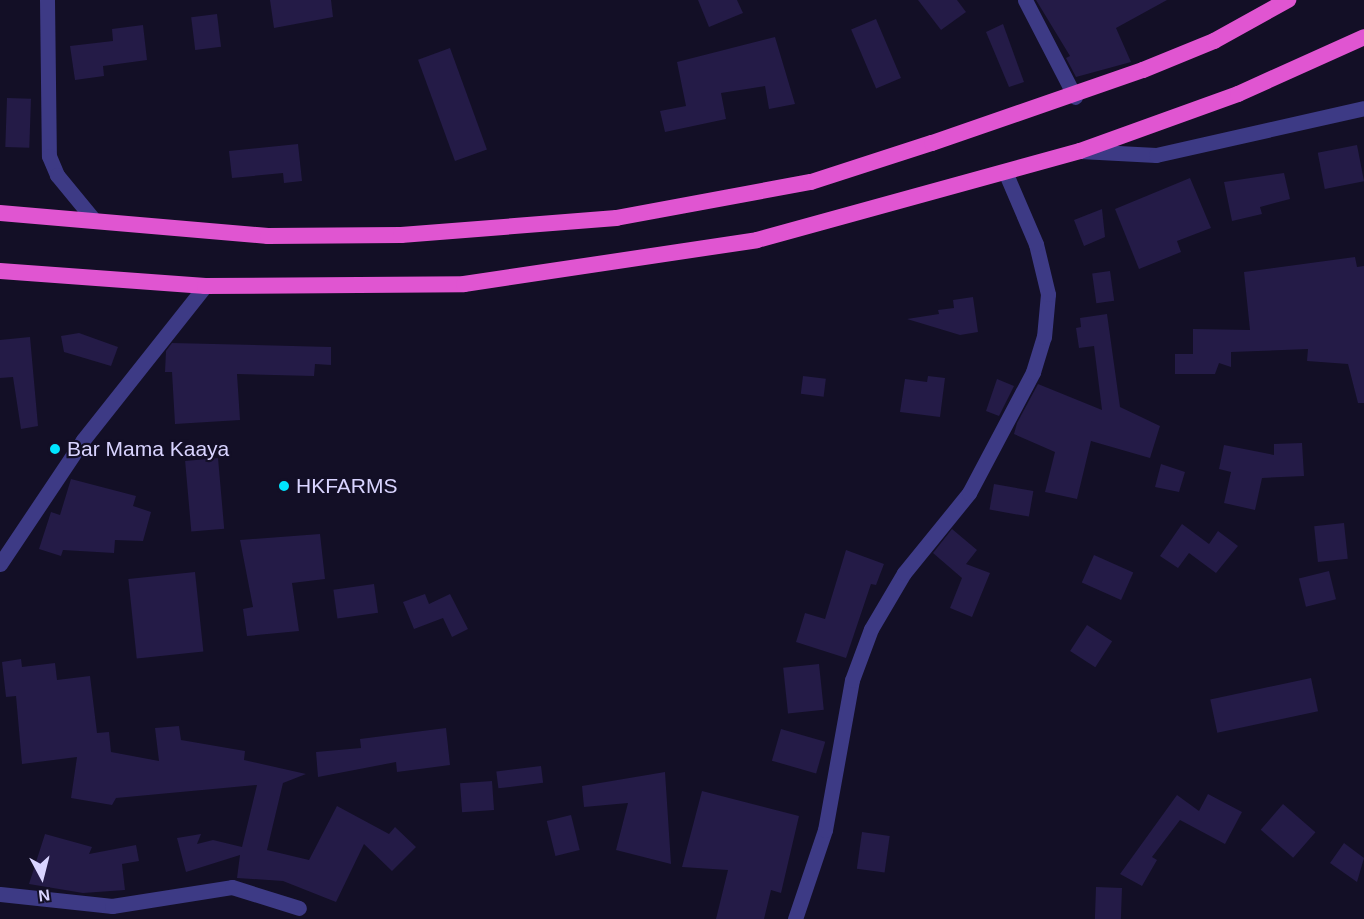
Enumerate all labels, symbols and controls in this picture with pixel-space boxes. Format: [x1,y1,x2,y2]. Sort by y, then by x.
place label: Bar Mama Kaaya [67,436,229,462]
marker: Bar Mama Kaaya [48,442,62,456]
place label: HKFARMS [296,473,398,499]
marker: HKFARMS [277,479,291,493]
north arrow [12,847,72,907]
text: N [37,886,51,905]

